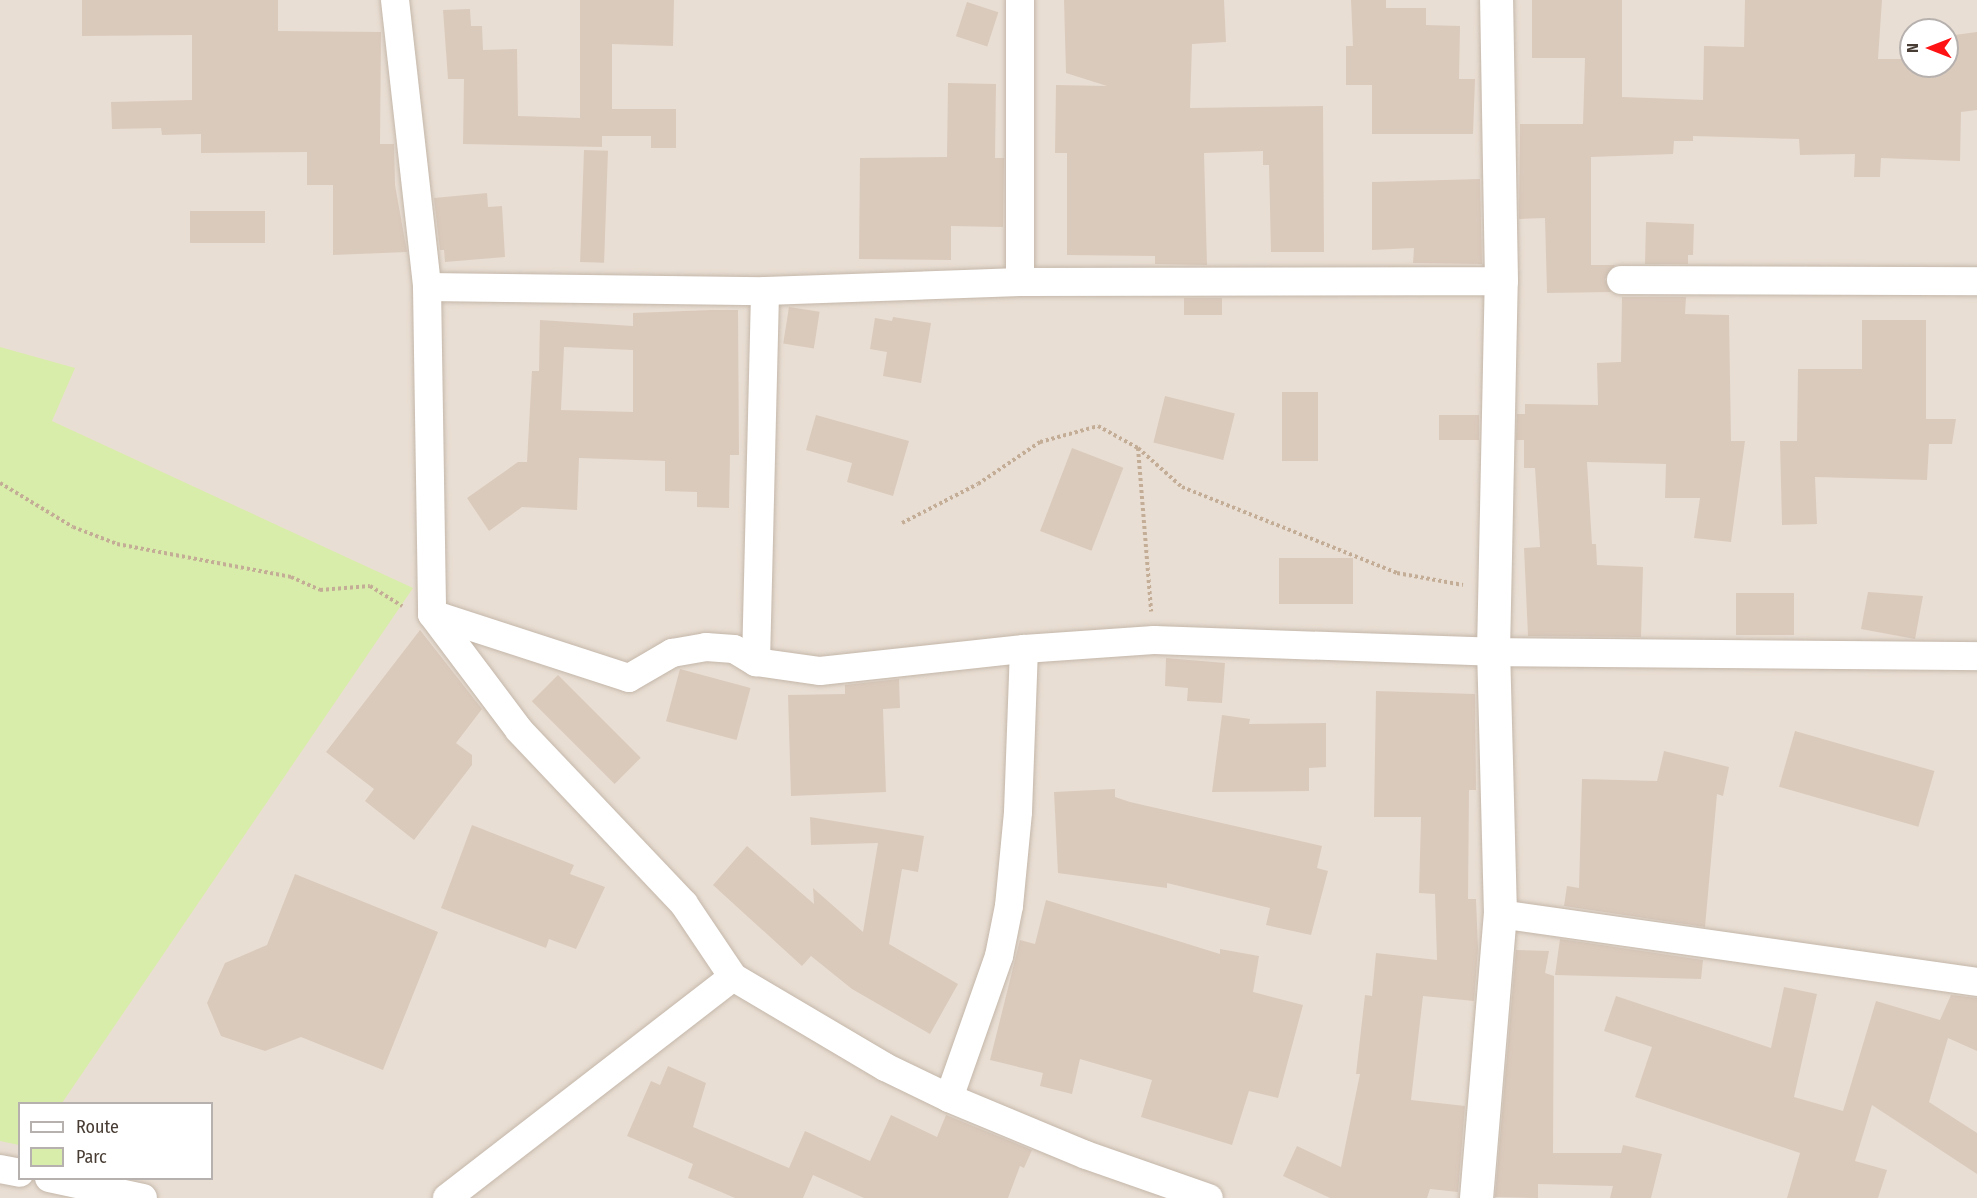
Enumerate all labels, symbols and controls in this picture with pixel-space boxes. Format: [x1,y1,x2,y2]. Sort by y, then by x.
north arrow [1899,18,1959,78]
text: N [1903,43,1922,53]
legend [18,1102,213,1180]
text: Route [76,1116,119,1138]
text: Parc [76,1146,107,1168]

